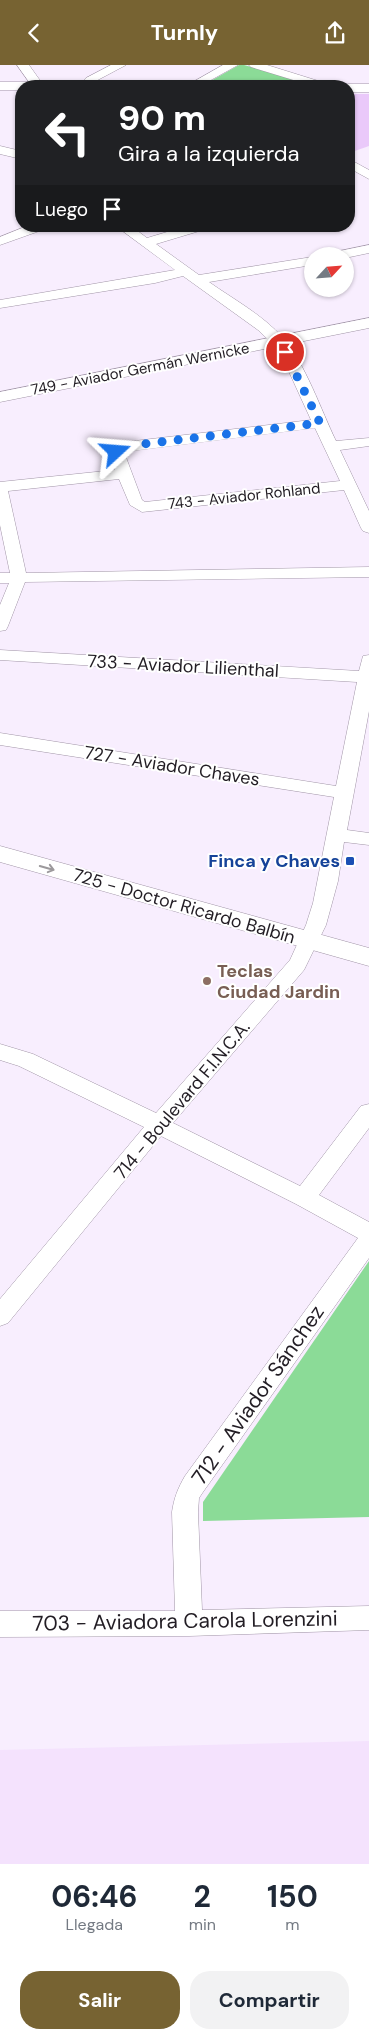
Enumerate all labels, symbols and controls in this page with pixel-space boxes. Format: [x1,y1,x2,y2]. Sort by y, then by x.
text: Turnly [151,18,218,47]
icon: back [20,19,48,47]
icon: share [321,19,349,47]
text: 90 m [118,95,206,141]
icon: left [35,100,100,165]
text: Gira a la izquierda [118,139,299,168]
icon: arrive [98,195,126,223]
text: Luego [35,197,88,222]
north arrow [304,247,354,297]
map controls [304,247,354,297]
pin [264,331,306,373]
street label: 749 - Aviador Germán Wernicke [29,338,251,400]
icon: arrive [271,338,299,366]
position arrow [89,425,141,477]
street label: 743 - Aviador Rohland [167,478,321,514]
street label: 733 - Aviador Lilienthal [87,649,279,683]
street label: 727 - Aviador Chaves [83,740,261,792]
place label: Finca y Chaves [208,849,340,873]
marker: Finca y Chaves [344,855,356,867]
one-way arrow [39,863,55,873]
street label: 725 - Doctor Ricardo Balbín [70,863,298,949]
place label: Teclas Ciudad Jardin [217,959,340,1004]
marker: Teclas Ciudad Jardin [201,975,213,987]
street label: 714 - Boulevard F.I.N.C.A. [109,1016,255,1184]
street label: 712 - Aviador Sánchez [185,1300,331,1490]
street label: 703 - Aviadora Carola Lorenzini [32,1604,338,1638]
text: 06:46 [51,1877,137,1916]
text: 2 [194,1877,211,1916]
text: 150 [267,1877,318,1916]
text: Llegada [66,1914,123,1935]
text: min [189,1914,216,1935]
text: m [285,1914,300,1935]
button: Salir [20,1971,180,2029]
button: Compartir [190,1971,349,2029]

